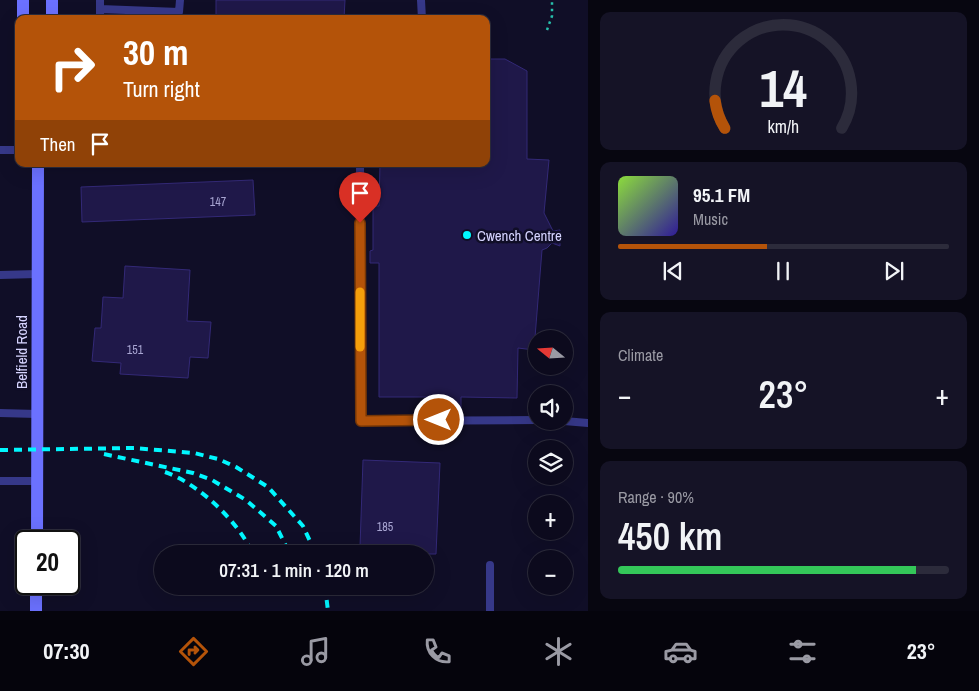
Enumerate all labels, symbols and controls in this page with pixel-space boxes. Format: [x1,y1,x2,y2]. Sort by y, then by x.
text: 30 m [123,29,188,76]
icon: right [40,35,105,100]
text: 14 [760,53,807,123]
text: Turn right [123,74,200,104]
text: km/h [768,115,799,139]
icon: arrive [86,130,114,158]
text: Then [40,131,76,157]
pin [339,172,381,223]
icon: arrive [346,179,374,207]
text: 95.1 FM [693,182,750,208]
house number: 147 [210,194,227,210]
text: Music [693,208,728,230]
place label: Cwench Centre [477,225,562,246]
marker: Cwench Centre [461,229,473,241]
icon: previous [659,257,687,285]
icon: pause [769,257,797,285]
icon: next [880,257,908,285]
street label: Belfield Road [11,315,32,389]
north arrow [528,330,572,375]
map controls [528,330,573,595]
house number: 151 [127,342,144,358]
text: Climate [618,344,663,366]
text: 23° [759,369,808,420]
text: − [618,376,631,414]
text: + [936,376,949,414]
button: sound [528,385,573,430]
position arrow [412,393,464,445]
button: layers [528,440,573,485]
text: Range · 90% [618,486,694,508]
button: + [528,495,573,540]
text: 450 km [618,511,722,562]
house number: 185 [377,519,394,535]
speed limit sign: 20 [15,530,80,595]
button: − [528,550,573,595]
text: 07:31 · 1 min · 120 m [219,557,369,583]
icon: directions [176,634,211,669]
icon: music [298,634,333,669]
icon: phone [420,634,455,669]
icon: climate [541,634,576,669]
icon: car [663,634,698,669]
icon: filters [785,634,820,669]
text: 07:30 [43,636,90,666]
text: 23° [907,636,936,666]

